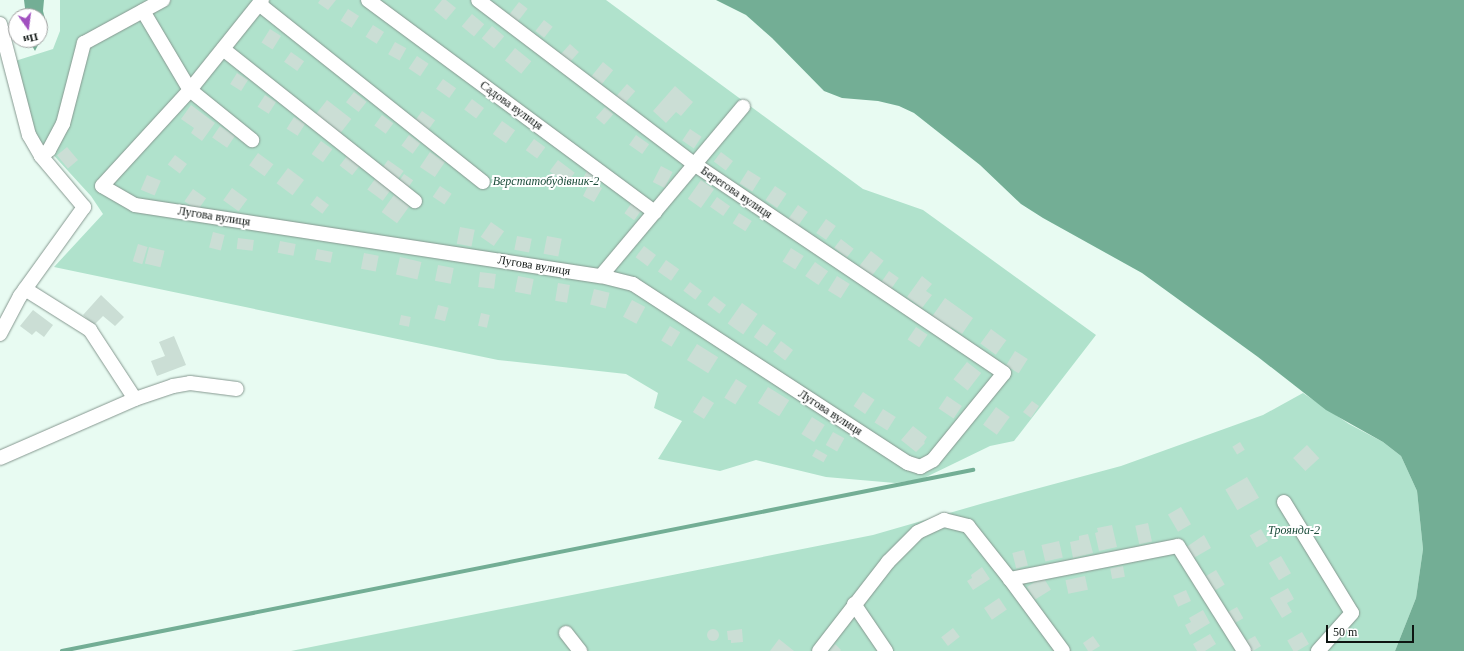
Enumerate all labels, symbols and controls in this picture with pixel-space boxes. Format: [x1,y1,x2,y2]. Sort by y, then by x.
north arrow [8,8,48,48]
text: Пн [22,31,39,46]
street label: Садова вулиця [477,78,545,134]
street label: Берегова вулиця [698,164,774,222]
park label: Верстатобудівник-2 [493,175,599,189]
street label: Лугова вулиця [177,204,251,230]
street label: Лугова вулиця [497,253,571,279]
street label: Лугова вулиця [795,387,865,439]
park label: Троянда-2 [1268,524,1320,538]
scale bar [1328,617,1416,643]
text: 50 m [1333,625,1357,639]

